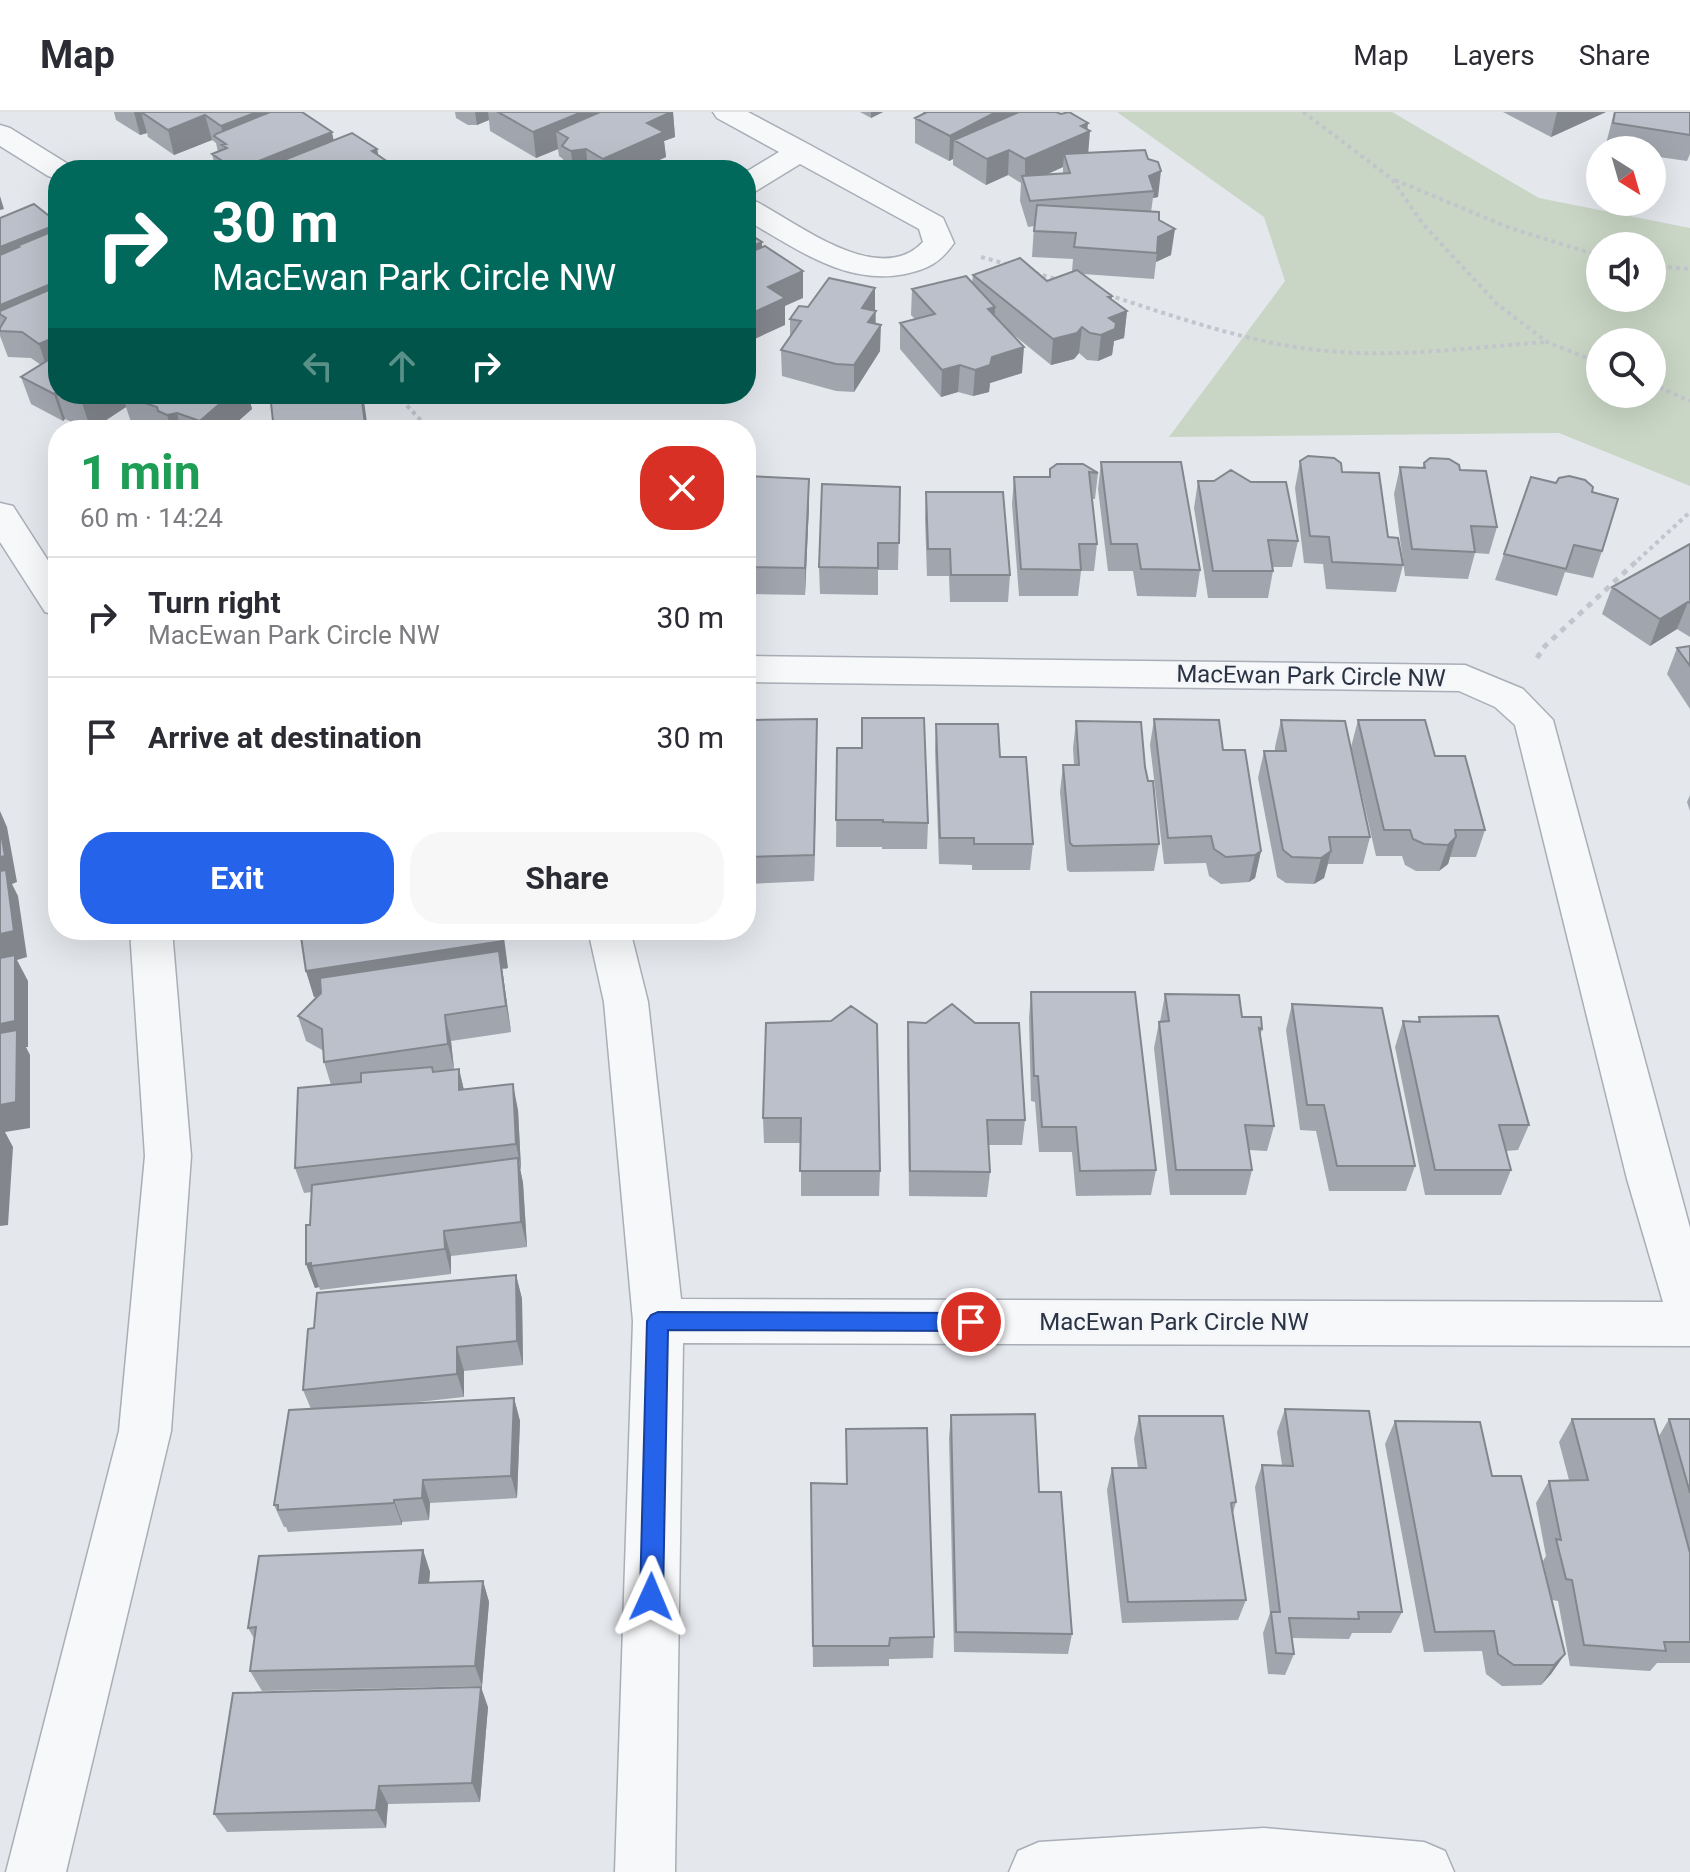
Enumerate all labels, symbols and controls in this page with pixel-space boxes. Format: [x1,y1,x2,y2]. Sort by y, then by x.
text: Map [40,33,115,77]
text: Map [1353,39,1409,72]
text: Layers [1453,39,1535,72]
text: Share [1579,39,1650,72]
north arrow [1586,136,1666,216]
map controls [1586,136,1666,408]
text: 30 m [212,190,339,256]
icon: right [80,192,184,296]
button: sound [1586,232,1666,312]
text: MacEwan Park Circle NW [212,257,616,299]
button: search [1586,328,1666,408]
icon: left [296,344,340,388]
icon: ahead [380,344,424,388]
icon: right [464,344,508,388]
text: 1 min [80,444,201,501]
button: close [640,446,724,530]
text: 60 m · 14:24 [80,503,223,533]
text: Turn right [148,585,281,620]
icon: right [80,595,124,639]
text: 30 m [657,600,724,635]
text: MacEwan Park Circle NW [148,620,440,650]
street label: MacEwan Park Circle NW [1176,660,1446,692]
icon: arrive [80,715,124,759]
text: Arrive at destination [148,720,422,755]
text: 30 m [657,720,724,755]
button: Exit [80,832,394,924]
button: Share [410,832,724,924]
pin [937,1288,1005,1356]
icon: arrive [949,1300,993,1344]
street label: MacEwan Park Circle NW [1039,1308,1309,1336]
position arrow [609,1555,693,1639]

